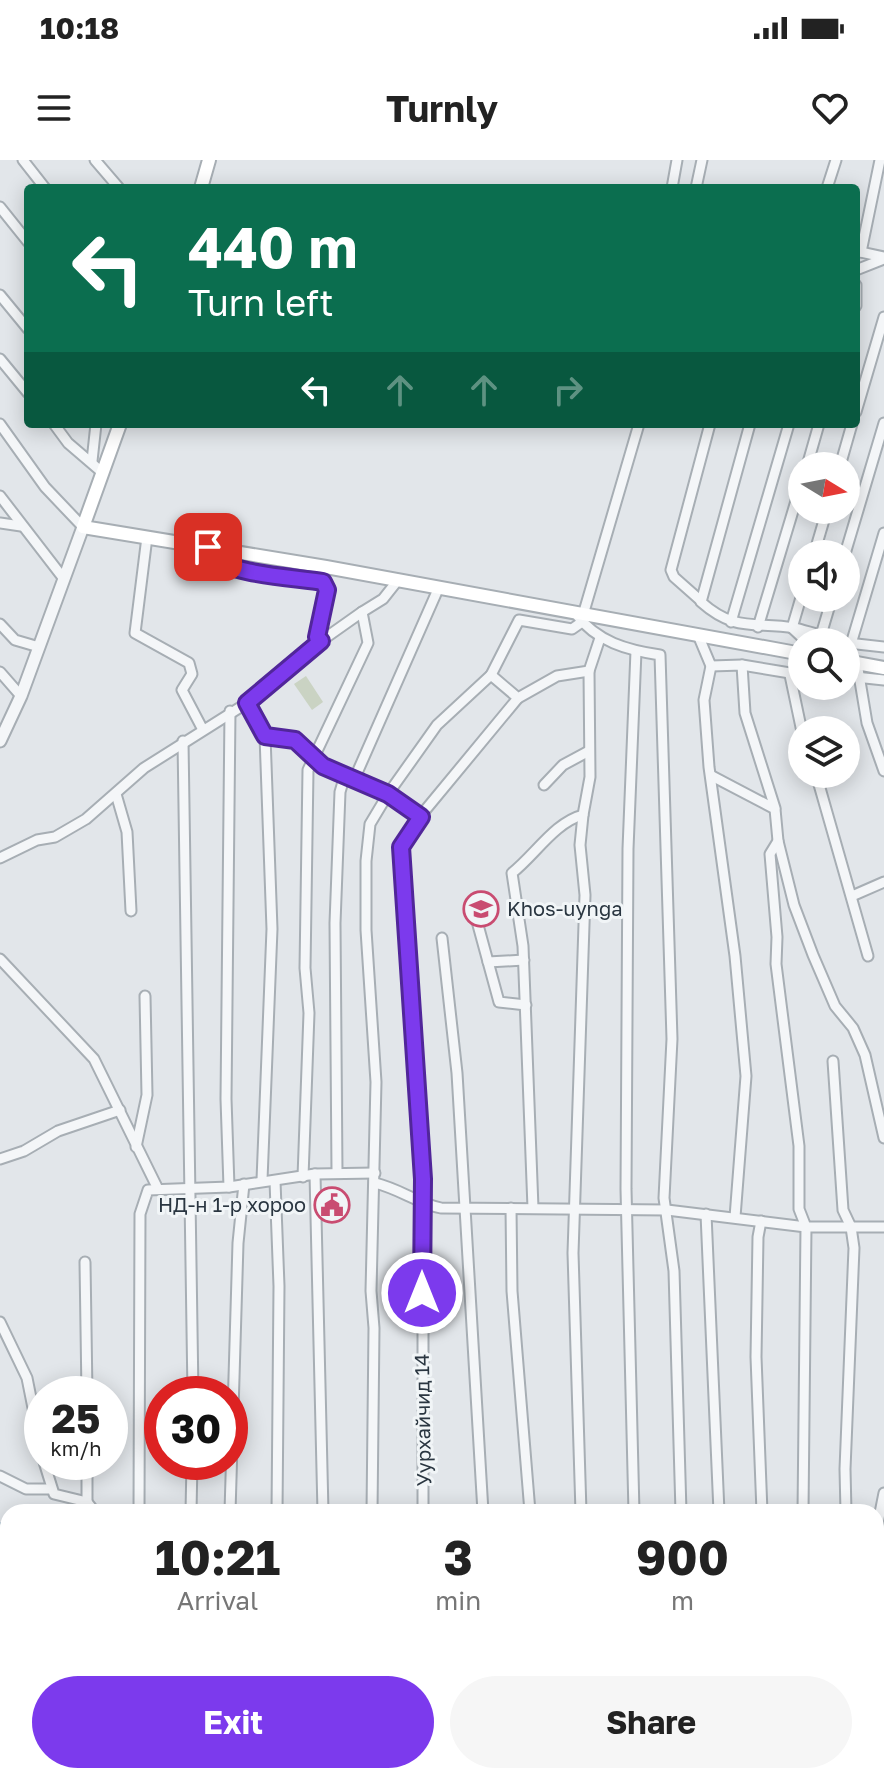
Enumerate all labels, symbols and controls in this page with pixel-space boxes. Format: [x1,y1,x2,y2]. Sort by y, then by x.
text: 10:18 [40,10,119,46]
icon: menu [32,86,76,130]
icon: heart [808,86,852,130]
text: Turnly [386,87,498,130]
text: 440 m [188,213,357,280]
icon: left [56,216,160,320]
text: Turn left [188,281,334,324]
icon: left [294,368,338,412]
icon: ahead [378,368,422,412]
icon: ahead [462,368,506,412]
icon: right [546,368,590,412]
north arrow [788,452,860,524]
map controls [788,452,860,788]
pin [174,513,242,581]
icon: arrive [186,525,230,569]
button: sound [788,540,860,612]
button: search [788,628,860,700]
button: layers [788,716,860,788]
school or university icon: Khos-uynga [462,890,500,928]
place label: Khos-uynga [507,896,623,920]
public building icon: НД-н 1-р хороо [313,1186,351,1224]
place label: НД-н 1-р хороо [158,1192,306,1216]
position arrow [380,1251,464,1335]
street label: Уурхайчид 14 [409,1353,435,1487]
speed limit sign: 30 [144,1376,248,1480]
text: 25 [52,1394,100,1442]
text: km/h [51,1436,101,1460]
text: 10:21 [155,1528,280,1586]
text: 3 [444,1528,473,1586]
text: 900 [636,1528,729,1586]
text: Arrival [177,1585,258,1616]
text: min [435,1585,481,1616]
text: m [671,1585,694,1616]
button: Exit [32,1676,434,1768]
button: Share [450,1676,852,1768]

